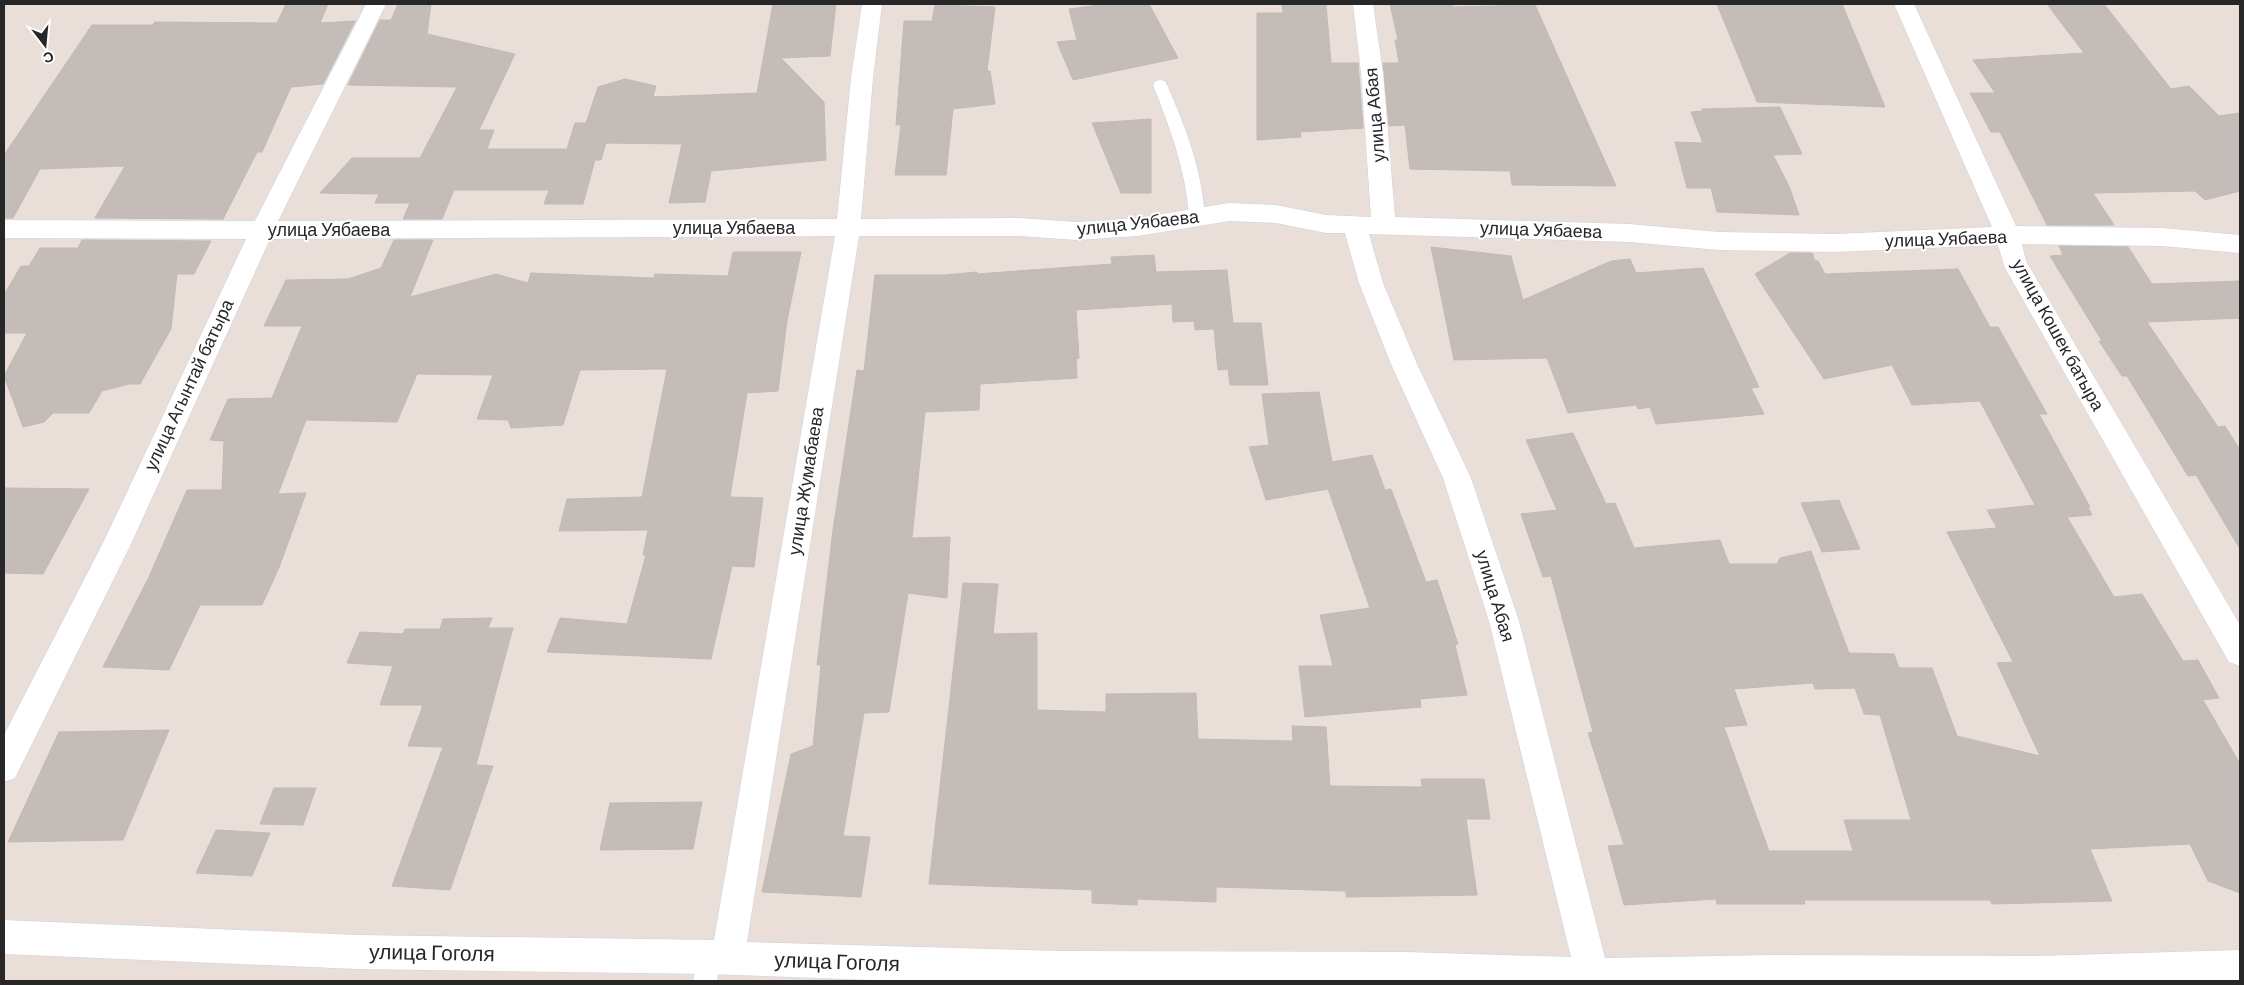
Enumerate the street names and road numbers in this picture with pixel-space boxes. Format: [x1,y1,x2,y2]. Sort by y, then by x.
street label: улица Абая [1359,67,1389,163]
street label: улица Уябаева [1076,205,1201,239]
street label: улица Уябаева [673,216,796,238]
street label: улица Уябаева [1480,216,1604,242]
street label: улица Уябаева [268,218,391,240]
street label: улица Уябаева [1884,225,2008,251]
street label: улица Кошек батыра [2008,255,2110,415]
street label: улица Агынтай батыра [139,294,238,474]
street label: улица Жумабаева [782,404,828,557]
street label: улица Абая [1472,547,1520,644]
street label: улица Гоголя [369,938,495,965]
street label: улица Гоголя [774,946,900,975]

